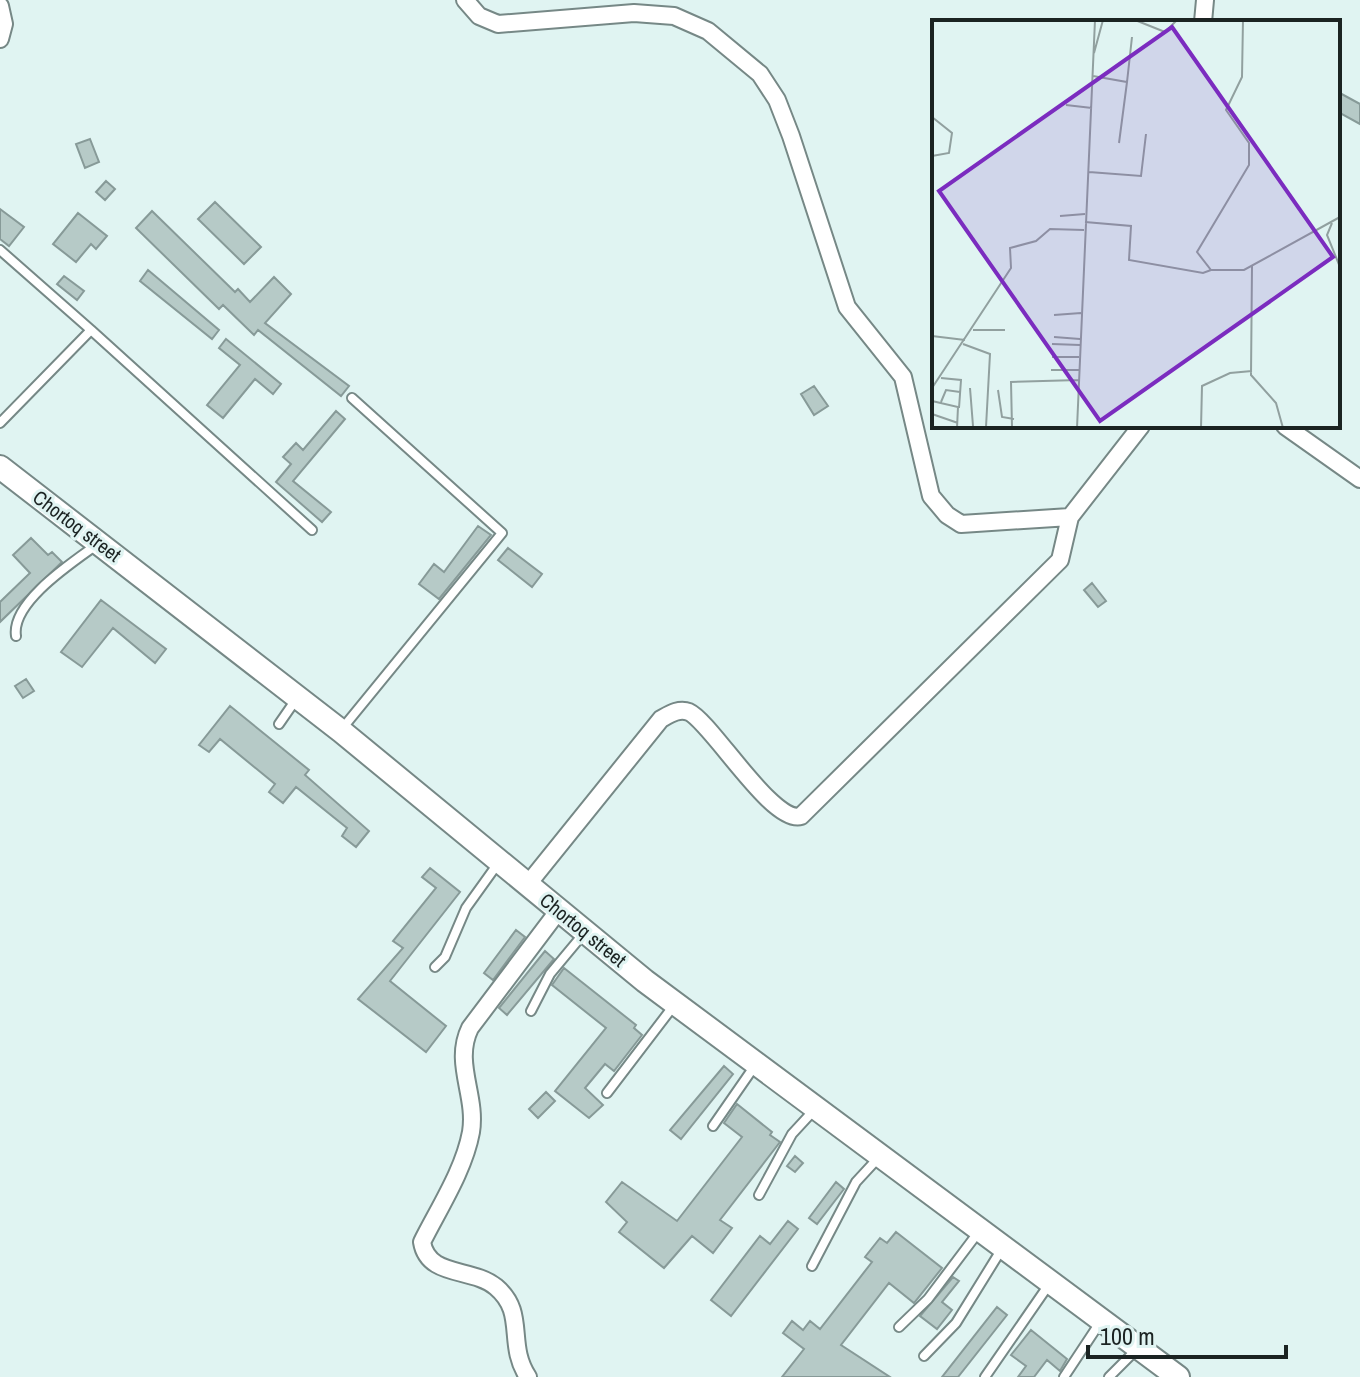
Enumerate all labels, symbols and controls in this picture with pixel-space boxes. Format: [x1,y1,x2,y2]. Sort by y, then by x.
inset map [932,20,1340,428]
street label: Chortoq street [28,484,127,568]
street label: Chortoq street [534,886,633,973]
scale bar [1088,1309,1286,1359]
text: 100 m [1100,1320,1155,1352]

